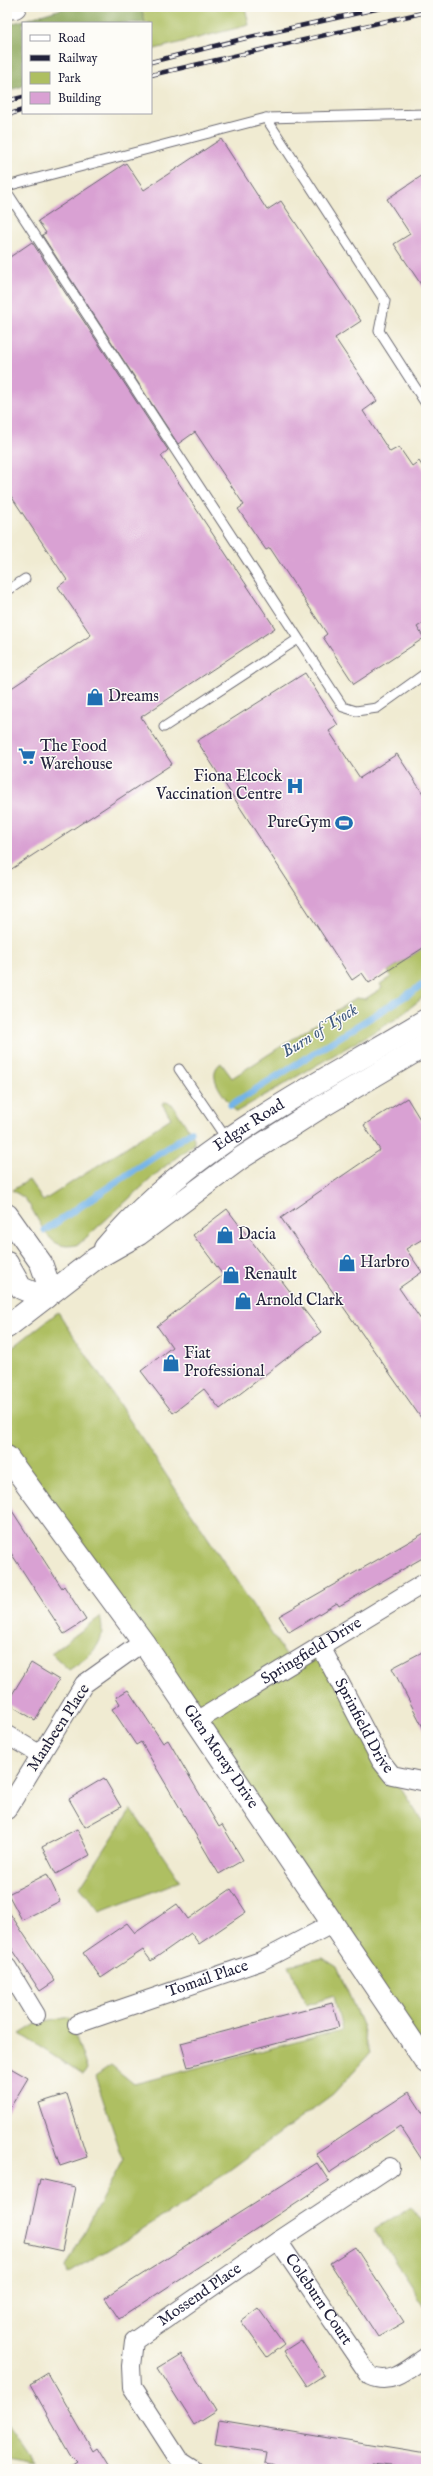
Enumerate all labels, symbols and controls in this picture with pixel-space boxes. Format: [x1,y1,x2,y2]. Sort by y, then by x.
legend [22,22,152,114]
text: Road [58,31,86,46]
text: Railway [58,51,97,66]
text: Park [58,71,81,86]
text: Building [58,91,102,106]
shop icon: Dreams [85,687,105,707]
place label: Dreams [108,687,159,707]
place label: The Food Warehouse [40,737,113,775]
supermarket icon: The Food Warehouse [17,746,37,766]
place label: Fiona Elcock Vaccination Centre [155,767,282,805]
hospital icon: Fiona Elcock Vaccination Centre [285,776,305,796]
place label: PureGym [267,813,331,833]
sports icon: PureGym [334,813,354,833]
water label: Burn of Tyock [278,999,362,1063]
street label: Edgar Road [210,1095,289,1156]
shop icon: Dacia [215,1225,235,1245]
place label: Dacia [238,1225,276,1245]
shop icon: Harbro [337,1253,357,1273]
place label: Harbro [360,1253,410,1273]
shop icon: Renault [221,1265,241,1285]
place label: Renault [244,1265,298,1285]
shop icon: Arnold Clark [233,1291,253,1311]
place label: Arnold Clark [255,1291,344,1311]
place label: Fiat Professional [184,1344,265,1382]
shop icon: Fiat Professional [161,1353,181,1373]
street label: Springfield Drive [257,1613,366,1690]
street label: Sprinfield Drive [329,1675,397,1778]
street label: Manbeen Place [23,1680,95,1776]
street label: Glen Moray Drive [178,1701,262,1813]
street label: Tomail Place [164,1956,251,2003]
street label: Coleburn Court [280,2250,356,2350]
street label: Mossend Place [154,2259,246,2331]

